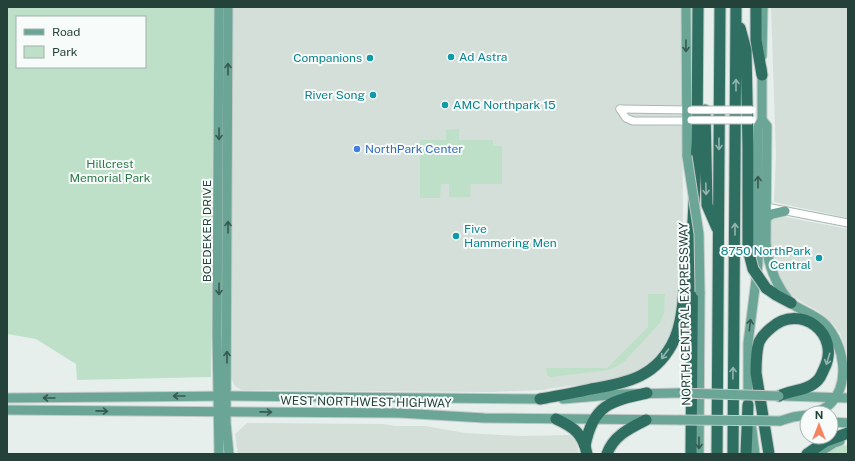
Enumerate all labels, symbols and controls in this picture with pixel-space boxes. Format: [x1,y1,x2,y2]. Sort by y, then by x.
legend [16,16,146,68]
text: Road [52,25,80,39]
one-way arrow [682,39,690,52]
text: Park [52,45,78,59]
place label: Ad Astra [459,50,508,64]
place label: Companions [293,51,362,65]
marker: Ad Astra [446,52,456,62]
marker: Companions [365,53,375,63]
one-way arrow [224,63,232,76]
one-way arrow [732,79,740,92]
place label: River Song [304,88,365,102]
marker: River Song [368,90,378,100]
place label: AMC Northpark 15 [453,98,556,112]
marker: AMC Northpark 15 [440,100,450,110]
one-way arrow [215,127,223,140]
one-way arrow [715,137,723,150]
place label: NorthPark Center [365,142,463,156]
marker: NorthPark Center [352,144,362,154]
park label: Hillcrest Memorial Park [70,157,151,185]
one-way arrow [754,176,762,189]
street label: BOEDEKER DRIVE [200,180,214,282]
one-way arrow [703,182,710,195]
one-way arrow [224,221,232,234]
street label: NORTH CENTRAL EXPRESSWAY [676,221,694,406]
place label: Five Hammering Men [464,222,557,250]
one-way arrow [731,223,739,236]
marker: Five Hammering Men [451,231,461,241]
place label: 8750 NorthPark Central [721,244,811,272]
marker: 8750 NorthPark Central [814,253,824,263]
one-way arrow [215,282,223,295]
one-way arrow [746,319,754,332]
one-way arrow [661,349,669,360]
one-way arrow [223,351,231,364]
one-way arrow [824,353,831,366]
one-way arrow [729,367,737,380]
one-way arrow [173,392,186,400]
one-way arrow [43,394,56,402]
street label: WEST NORTHWEST HIGHWAY [280,394,452,411]
north arrow [799,405,839,445]
one-way arrow [95,407,108,415]
one-way arrow [259,408,272,416]
text: N [815,409,823,421]
one-way arrow [695,436,703,449]

